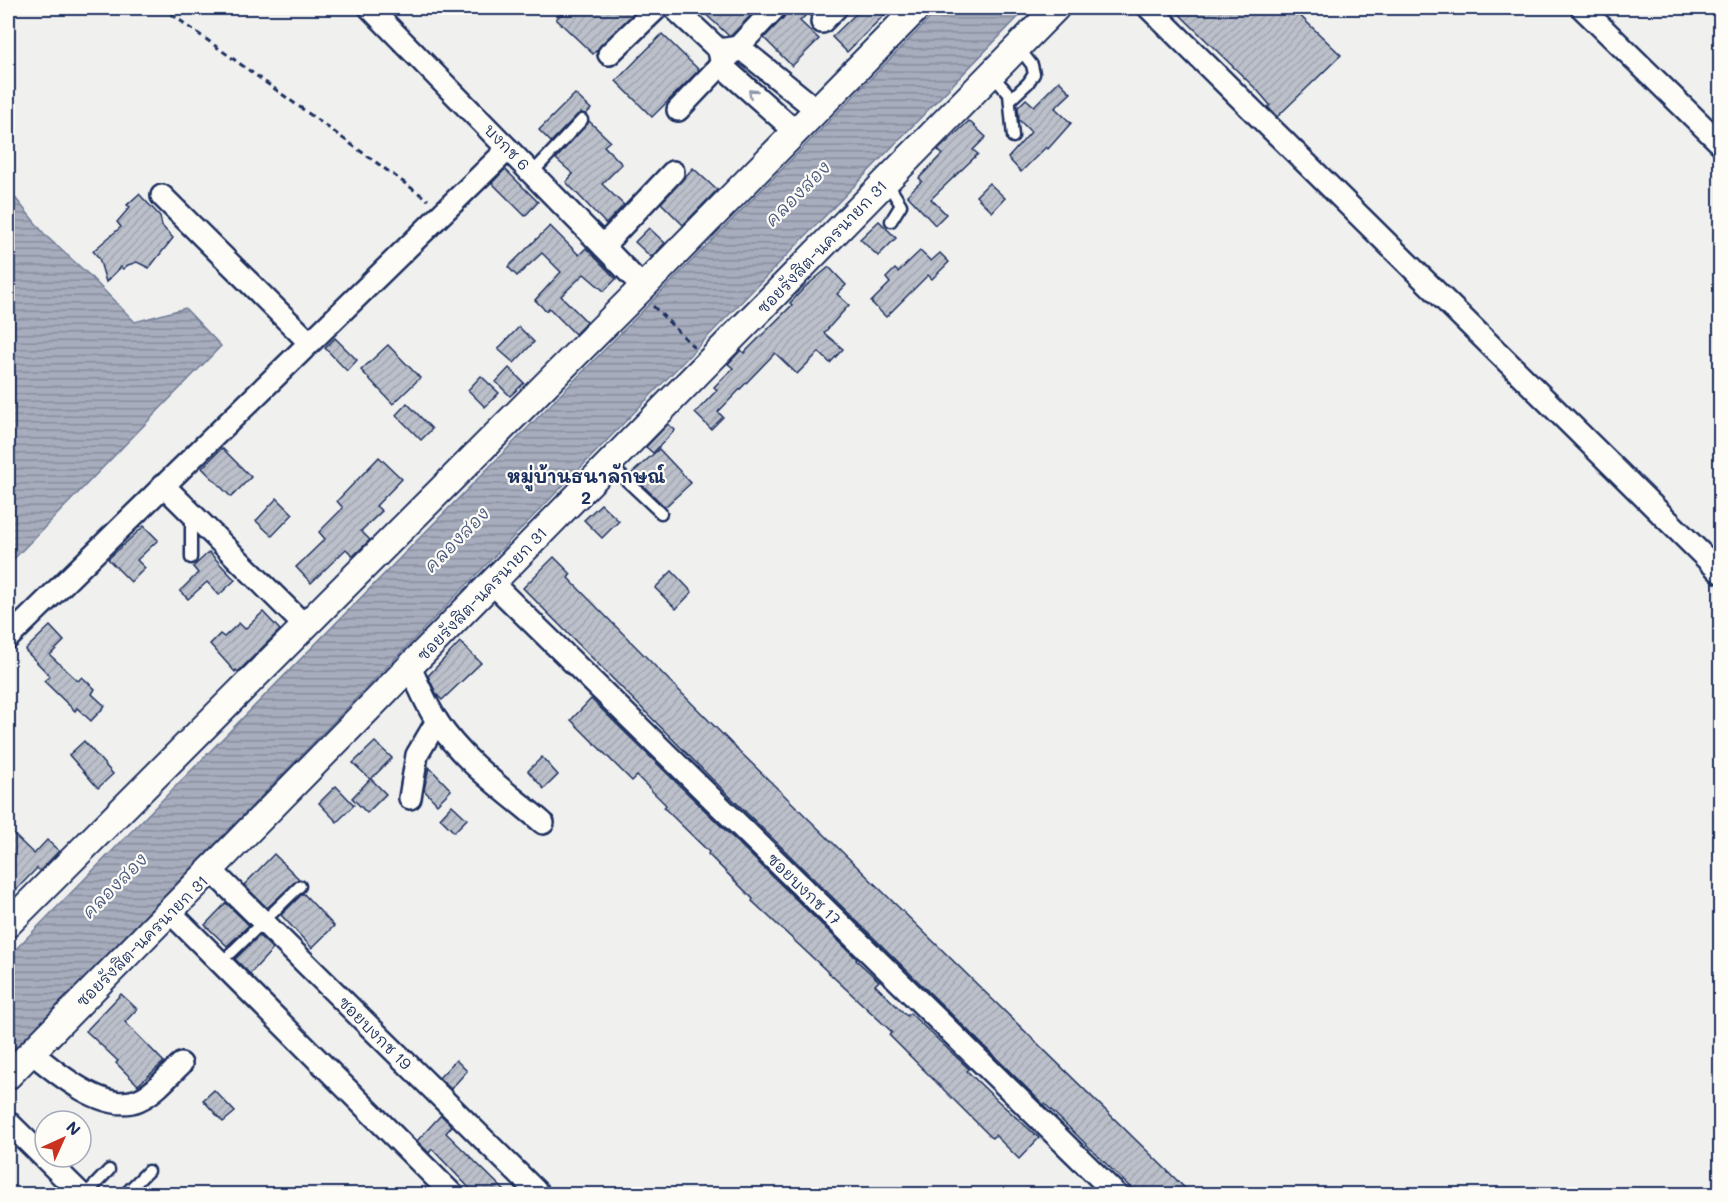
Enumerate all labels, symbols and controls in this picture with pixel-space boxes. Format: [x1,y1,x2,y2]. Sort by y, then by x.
one-way arrow [748,89,759,100]
street label: บงกช 6 [480,119,535,175]
water label: คลองสอง [759,155,835,231]
street label: ซอยรังสิต-นครนายก 31 [752,175,891,318]
district label: หมู่บ้านธนาลักษณ์ 2 [507,463,665,509]
water label: คลองสอง [418,501,494,577]
street label: ซอยรังสิต-นครนายก 31 [412,522,551,665]
water label: คลองสอง [76,847,152,923]
street label: ซอยบงกช 17 [763,848,846,929]
street label: ซอยรังสิต-นครนายก 31 [71,870,212,1011]
street label: ซอยบงกช 19 [334,991,417,1074]
north arrow [33,1109,93,1169]
text: N [62,1116,86,1140]

